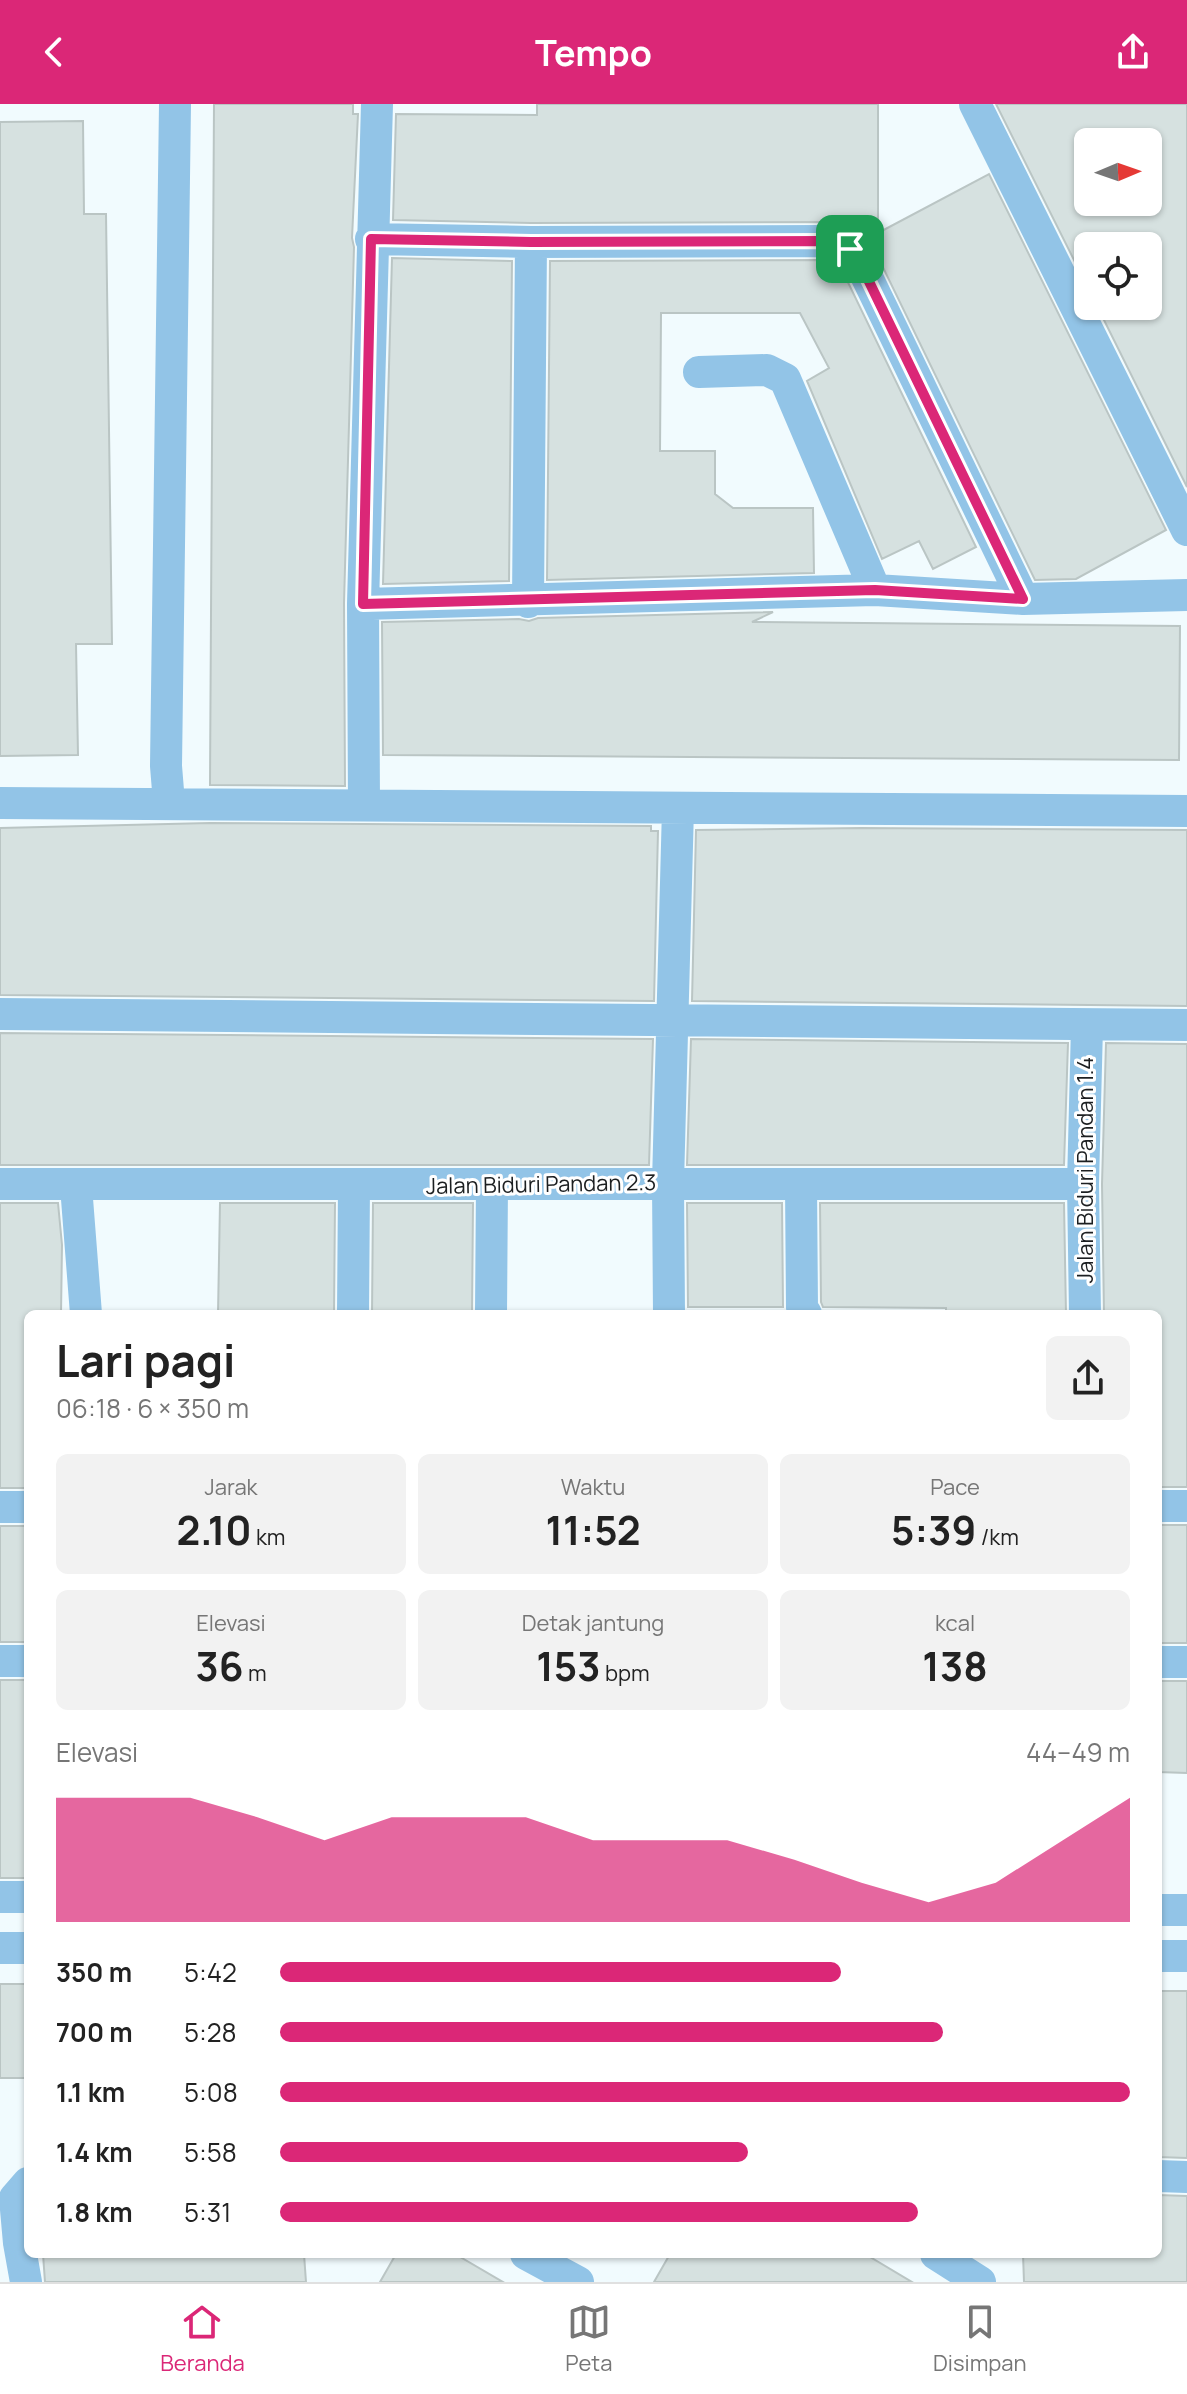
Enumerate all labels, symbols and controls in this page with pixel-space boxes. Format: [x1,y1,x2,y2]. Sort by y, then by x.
text: Tempo [535,28,652,77]
icon: back [32,30,76,74]
icon: share [1111,30,1155,74]
north arrow [1074,128,1162,216]
map controls [1074,128,1162,320]
pin [816,215,884,283]
icon: arrive [828,227,872,271]
button: locate [1074,232,1162,320]
street label: Jalan Biduri Pandan 1.4 [1070,1057,1100,1283]
street label: Jalan Biduri Pandan 2.3 [426,1167,656,1201]
text: Lari pagi [56,1330,235,1390]
button: share [1046,1336,1130,1420]
text: 06:18 · 6 × 350 m [56,1390,249,1426]
text: Jarak [204,1472,258,1502]
text: Waktu [561,1472,625,1502]
text: Pace [930,1472,980,1502]
text: 2.10 [177,1502,252,1557]
text: 11:52 [546,1502,640,1557]
text: 5:39 [891,1502,976,1557]
text: km [252,1522,285,1552]
text: /km [976,1522,1019,1552]
text: Elevasi [196,1608,266,1638]
text: Detak jantung [522,1608,664,1638]
text: kcal [935,1608,975,1638]
text: 36 [195,1638,244,1693]
text: 153 [536,1638,601,1693]
text: 138 [922,1638,988,1693]
text: m [244,1658,267,1688]
text: bpm [601,1658,650,1688]
text: Elevasi [56,1734,138,1770]
text: 44–49 m [1026,1734,1130,1770]
text: 350 m [56,1954,132,1990]
text: 5:42 [184,1954,237,1990]
text: 700 m [56,2014,133,2050]
text: 5:28 [184,2014,237,2050]
text: 1.1 km [56,2074,125,2110]
text: 5:08 [184,2074,238,2110]
text: 1.4 km [56,2134,133,2170]
text: 5:58 [184,2134,237,2170]
text: 1.8 km [56,2194,133,2230]
text: 5:31 [184,2194,231,2230]
tab: Beranda [160,2300,245,2378]
tab: Peta [565,2300,612,2378]
tab: Disimpan [933,2300,1027,2378]

